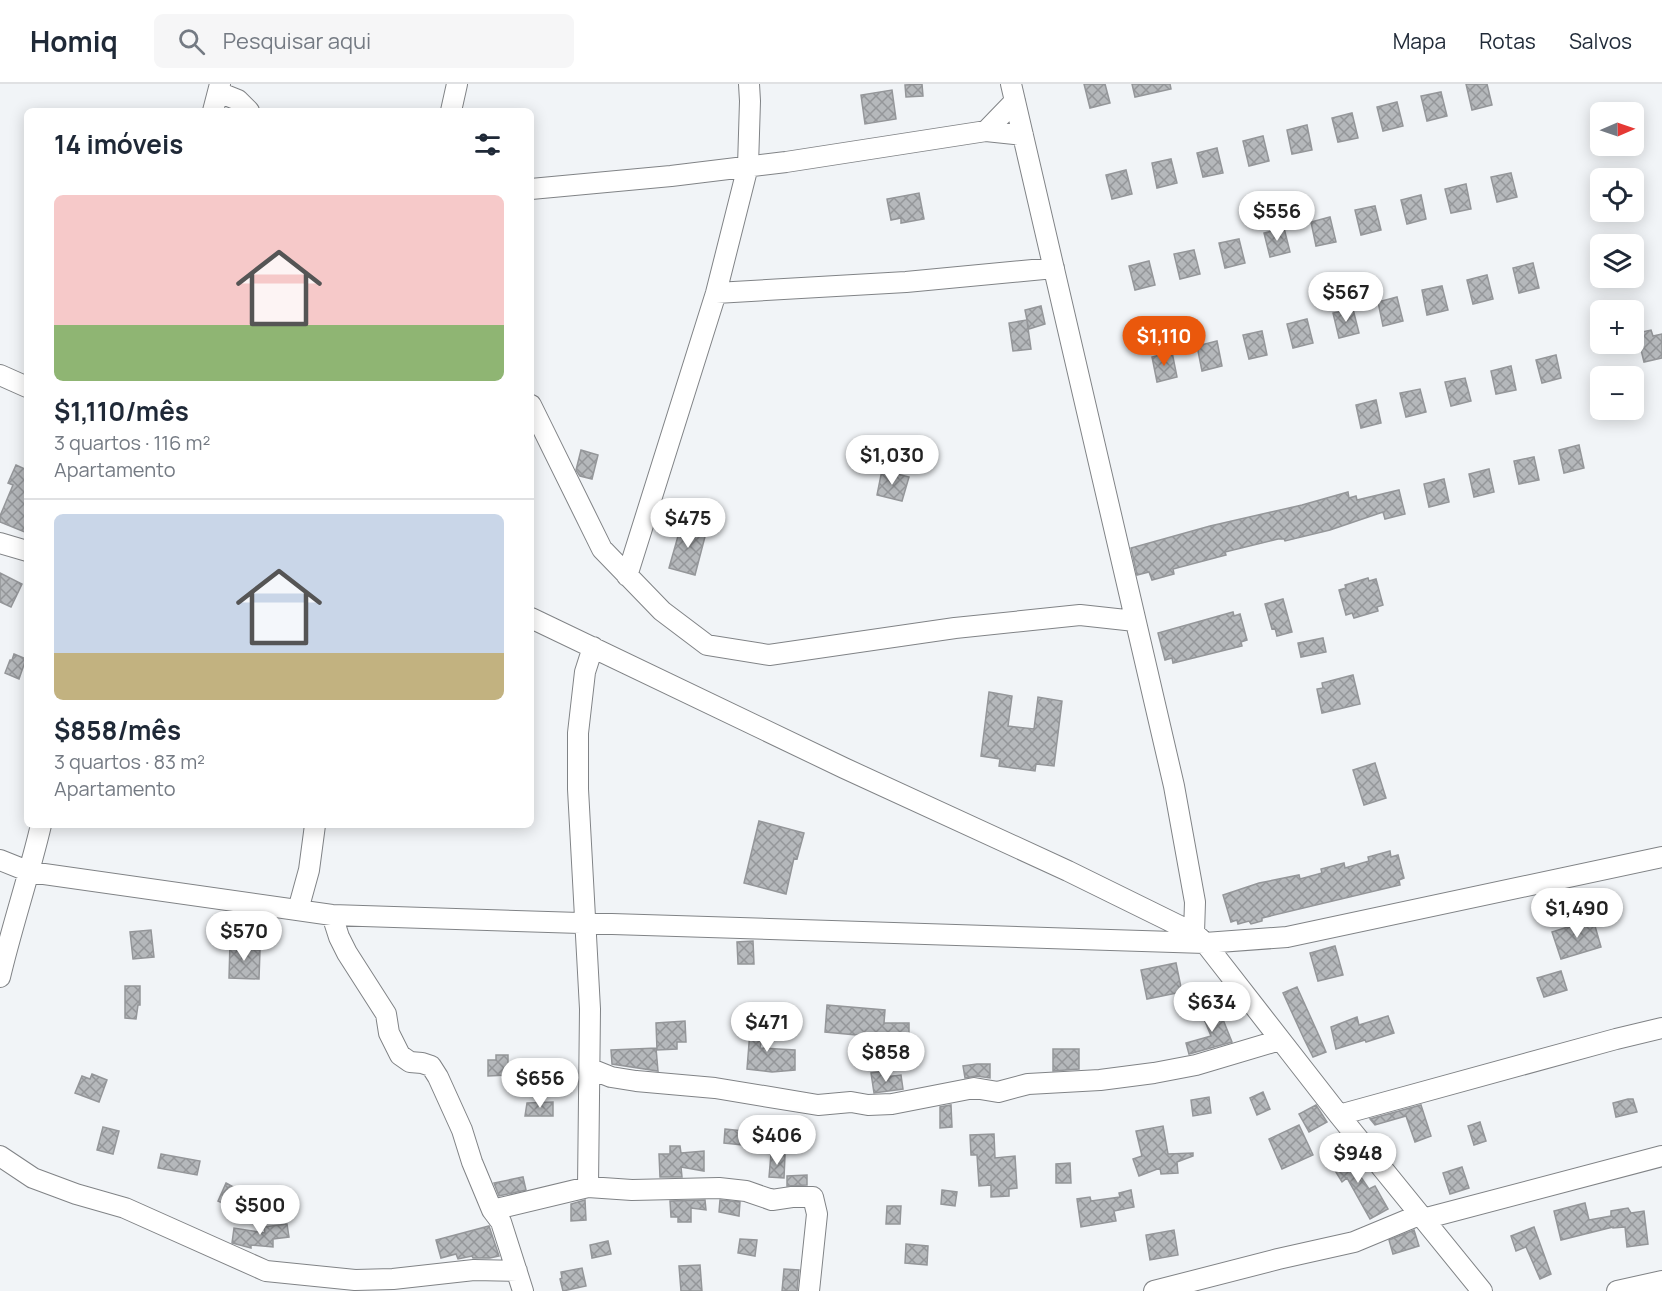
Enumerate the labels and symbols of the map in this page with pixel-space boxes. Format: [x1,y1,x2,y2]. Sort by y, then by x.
north arrow [1590,102,1644,156]
pin: $556 [1241,191,1313,242]
pin: $567 [1310,272,1382,323]
pin: $1,110 [1115,316,1213,367]
pin: $1,030 [843,435,941,486]
pin: $475 [652,498,724,549]
pin: $1,490 [1528,888,1626,939]
pin: $570 [208,911,280,962]
pin: $634 [1176,982,1248,1033]
pin: $471 [731,1002,803,1053]
pin: $858 [850,1032,922,1083]
pin: $656 [504,1058,576,1109]
pin: $406 [741,1115,813,1166]
pin: $948 [1322,1133,1394,1184]
pin: $500 [224,1185,296,1236]

